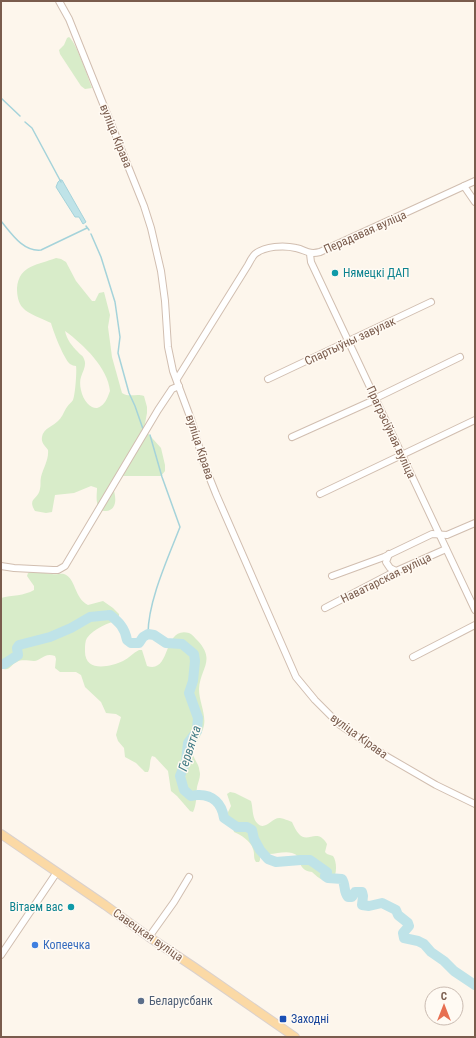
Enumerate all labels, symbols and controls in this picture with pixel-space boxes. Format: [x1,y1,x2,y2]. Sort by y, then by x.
street label: вуліца Кірава [97,102,135,170]
street label: Перадавая вуліца [322,207,409,256]
place label: Нямецкі ДАП [343,266,410,280]
marker: Нямецкі ДАП [330,268,340,278]
street label: Спартыўны завулак [302,314,398,368]
street label: Прагрэсіўная вуліца [363,383,419,481]
street label: вуліца Кірава [183,413,217,481]
street label: Наватарская вуліца [339,550,434,606]
street label: вуліца Кірава [328,711,391,762]
water label: Гервятка [175,723,204,773]
place label: Вітаем вас [9,900,63,914]
marker: Вітаем вас [66,902,76,912]
street label: Савецкая вуліца [110,906,186,964]
place label: Копеечка [43,938,90,952]
marker: Копеечка [30,940,40,950]
north arrow [424,986,464,1026]
text: С [441,990,447,1003]
place label: Беларусбанк [149,994,213,1008]
marker: Беларусбанк [136,996,146,1006]
place label: Заходні [291,1012,329,1026]
marker: Заходні [278,1014,288,1024]

